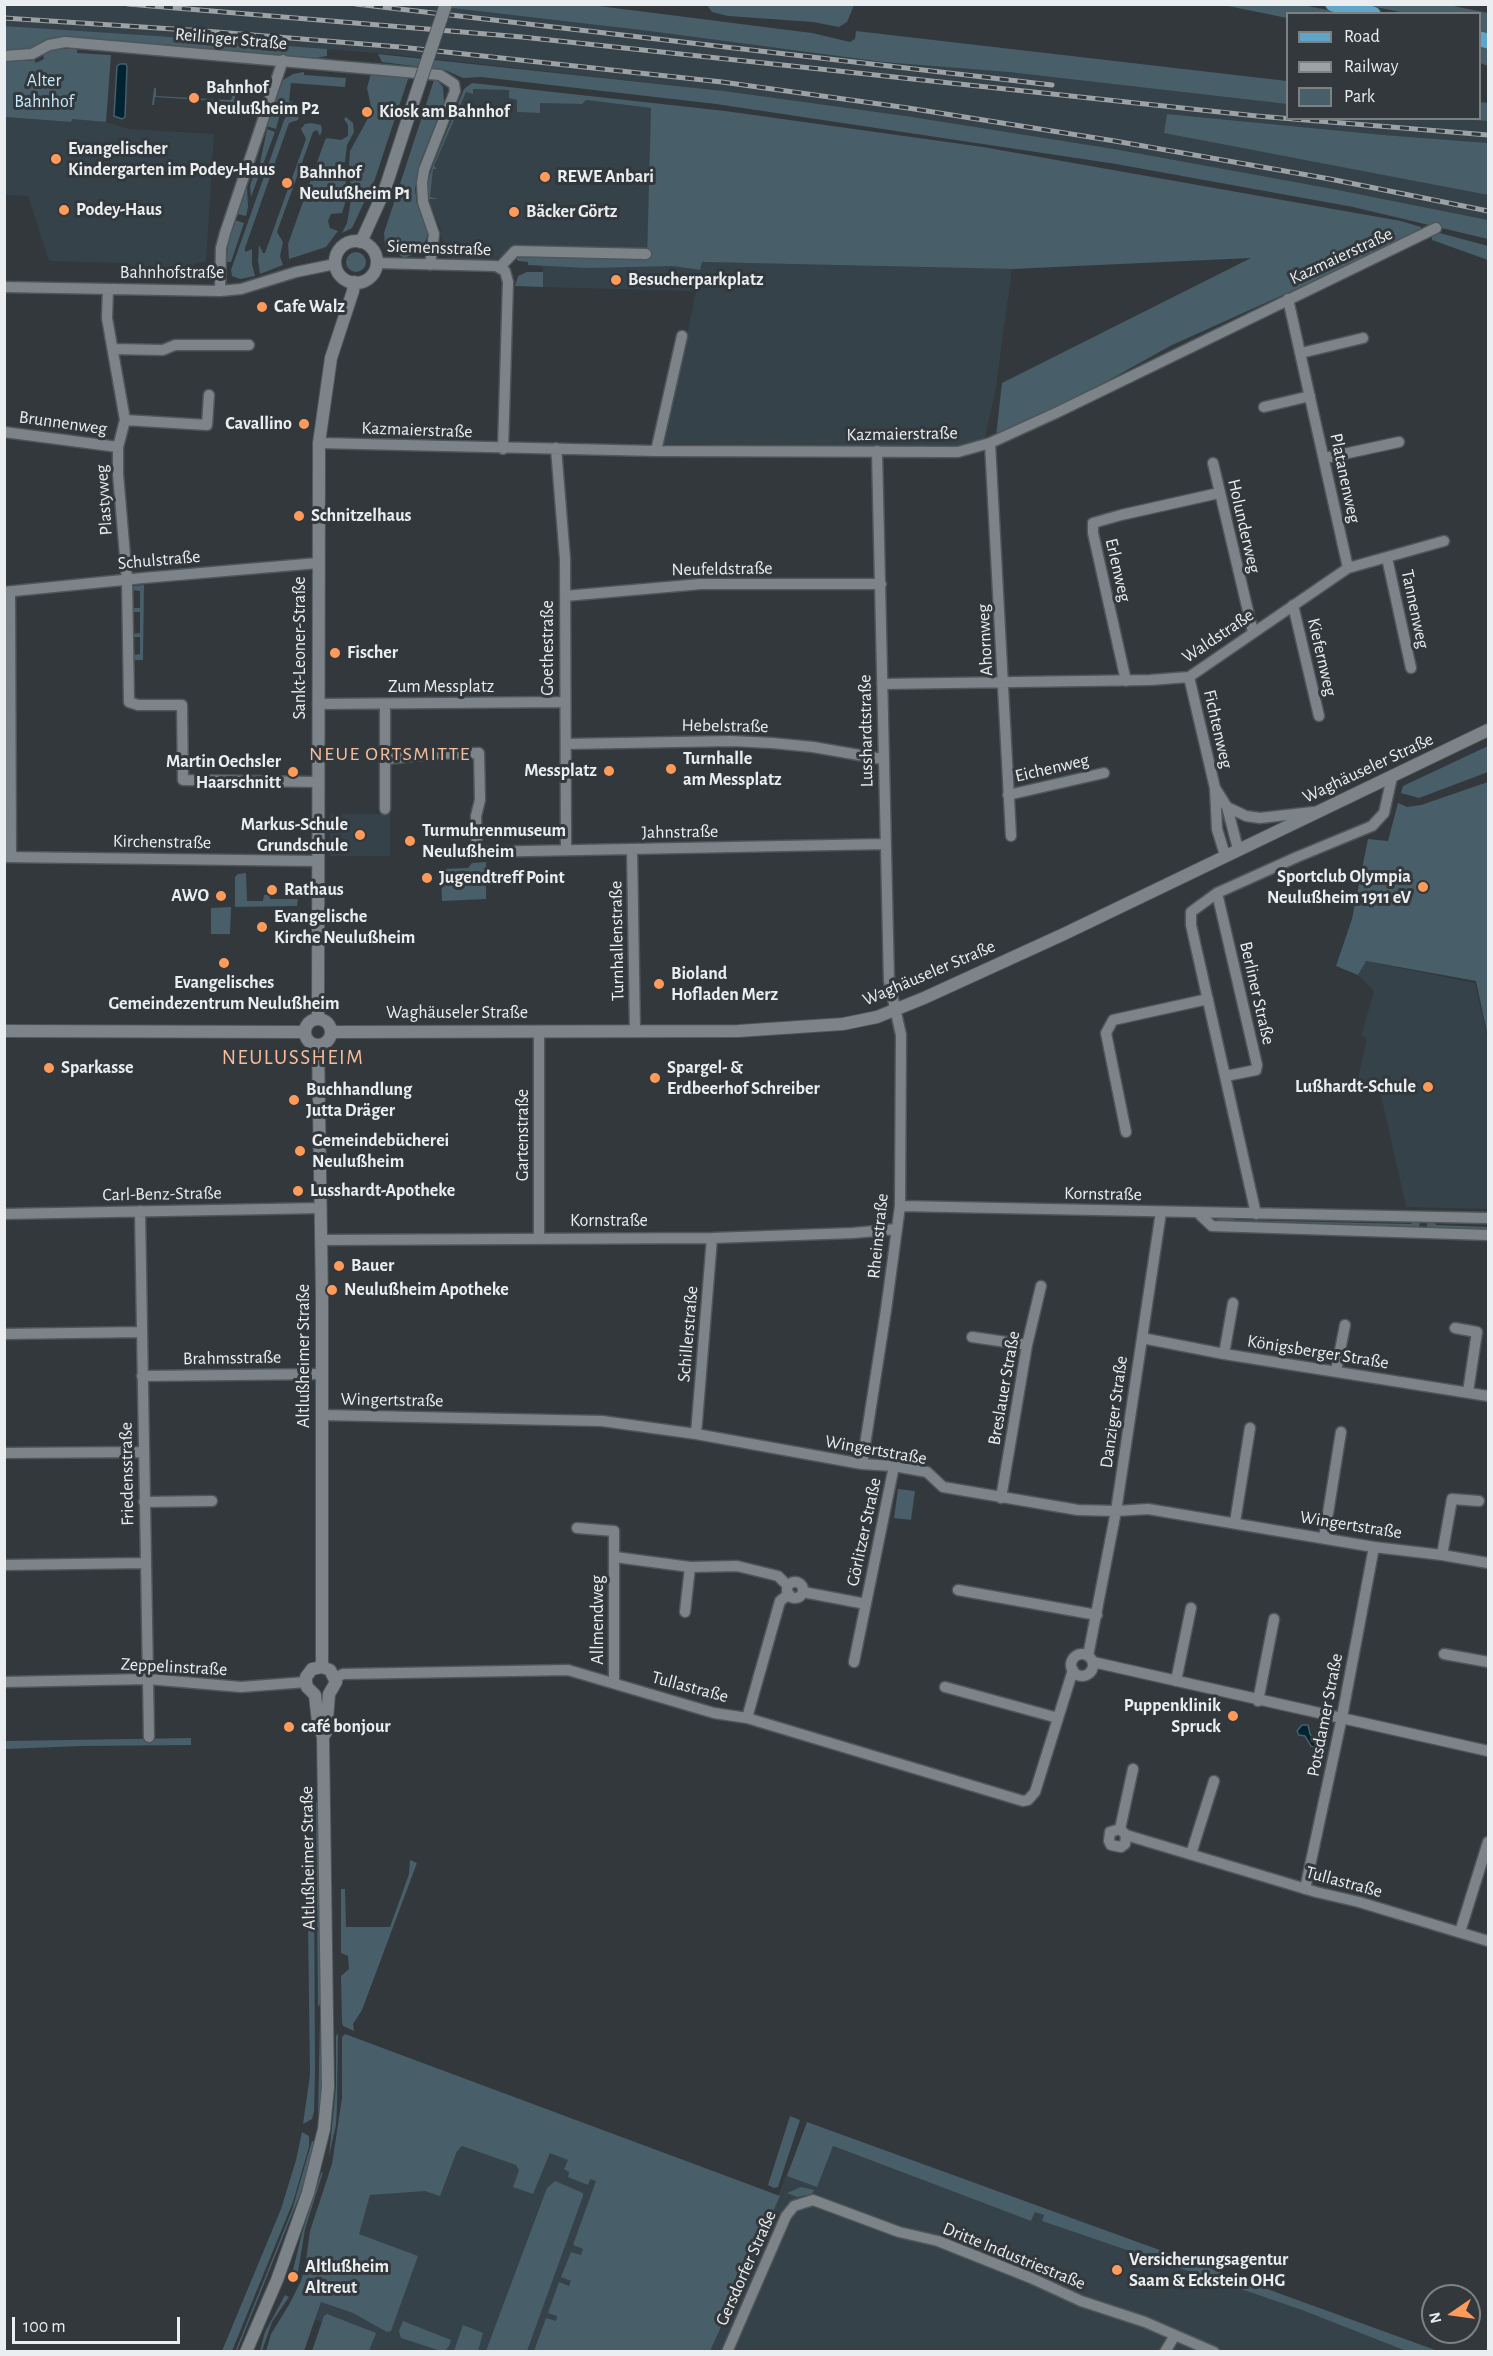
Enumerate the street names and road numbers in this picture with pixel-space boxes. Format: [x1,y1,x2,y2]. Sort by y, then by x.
street label: Reilinger Straße [174,23,288,55]
street label: Kazmaierstraße [1286,223,1396,289]
street label: Siemensstraße [386,235,492,261]
street label: Bahnhofstraße [120,262,224,284]
street label: Brunnenweg [18,406,108,440]
street label: Kazmaierstraße [361,417,473,443]
street label: Kazmaierstraße [846,422,958,446]
street label: Platanenweg [1325,431,1365,525]
street label: Plastyweg [91,464,117,536]
street label: Holunderweg [1223,477,1265,575]
street label: Erlenweg [1100,536,1136,604]
street label: Schulstraße [117,546,201,574]
street label: Neufeldstraße [671,557,773,581]
street label: Tannenweg [1396,568,1434,650]
street label: Sankt-Leoner-Straße [289,576,311,720]
street label: Goethestraße [537,600,559,696]
street label: Ahornweg [972,604,998,676]
street label: Waldstraße [1178,604,1258,668]
street label: Kiefernweg [1303,616,1341,698]
street label: Lusshardtstraße [854,674,878,788]
street label: Zum Messplatz [388,676,494,698]
street label: Fichtenweg [1198,688,1238,770]
street label: Hebelstraße [681,714,769,738]
street label: Waghäuseler Straße [1299,728,1437,808]
street label: Eichenweg [1013,749,1091,787]
street label: Jahnstraße [642,821,718,843]
street label: Kirchenstraße [113,830,211,854]
street label: Turnhallenstraße [605,881,629,1001]
street label: Waghäuseler Straße [859,935,999,1011]
street label: Berliner Straße [1235,939,1279,1047]
street label: Waghäuseler Straße [386,1002,528,1024]
street label: Gartenstraße [512,1089,534,1181]
street label: Carl-Benz-Straße [102,1182,222,1206]
street label: Kornstraße [1064,1183,1142,1205]
street label: Rheinstraße [863,1192,893,1280]
street label: Kornstraße [570,1210,648,1232]
street label: Altlußheimer Straße [293,1284,315,1428]
street label: Schillerstraße [673,1285,703,1383]
street label: Breslauer Straße [983,1329,1025,1447]
street label: Königsberger Straße [1246,1330,1390,1374]
street label: Brahmsstraße [183,1346,281,1370]
street label: Danziger Straße [1095,1354,1133,1470]
street label: Wingertstraße [340,1388,444,1412]
street label: Friedensstraße [115,1422,139,1526]
street label: Wingertstraße [823,1430,929,1470]
street label: Görlitzer Straße [842,1476,886,1588]
street label: Wingertstraße [1298,1506,1404,1544]
street label: Allmendweg [587,1575,609,1665]
street label: Potsdamer Straße [1302,1651,1348,1779]
street label: Zeppelinstraße [120,1653,228,1681]
street label: Tullastraße [649,1666,731,1708]
street label: Altlußheimer Straße [296,1786,320,1930]
street label: Tullastraße [1303,1861,1385,1903]
street label: Gersdorfer Straße [711,2207,781,2329]
street label: Dritte Industriestraße [939,2217,1089,2295]

